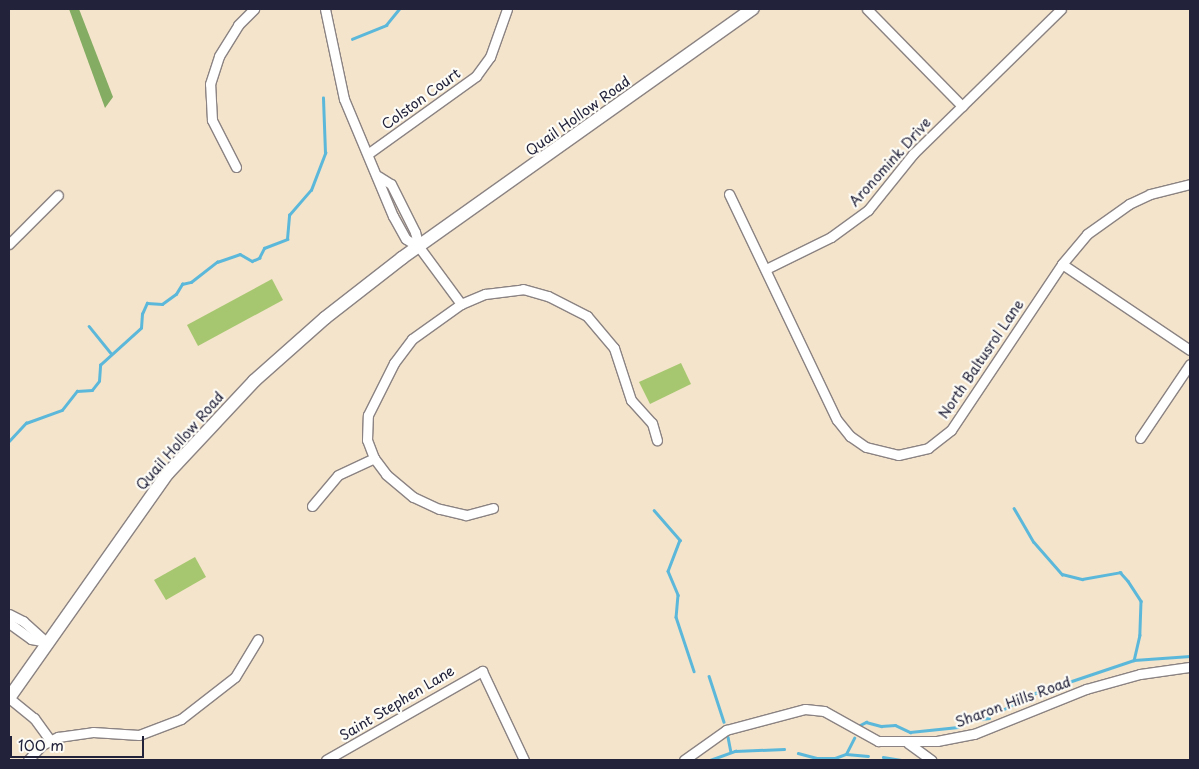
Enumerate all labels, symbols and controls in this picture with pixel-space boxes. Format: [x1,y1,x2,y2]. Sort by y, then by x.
street label: Colston Court [378,65,464,133]
street label: Quail Hollow Road [523,73,633,159]
street label: Aronomink Drive [846,114,934,210]
street label: North Baltusrol Lane [935,296,1027,422]
street label: Quail Hollow Road [133,389,227,493]
street label: Saint Stephen Lane [336,662,458,744]
street label: Sharon Hills Road [954,674,1072,730]
scale bar [12,726,146,758]
text: 100 m [18,733,64,756]

